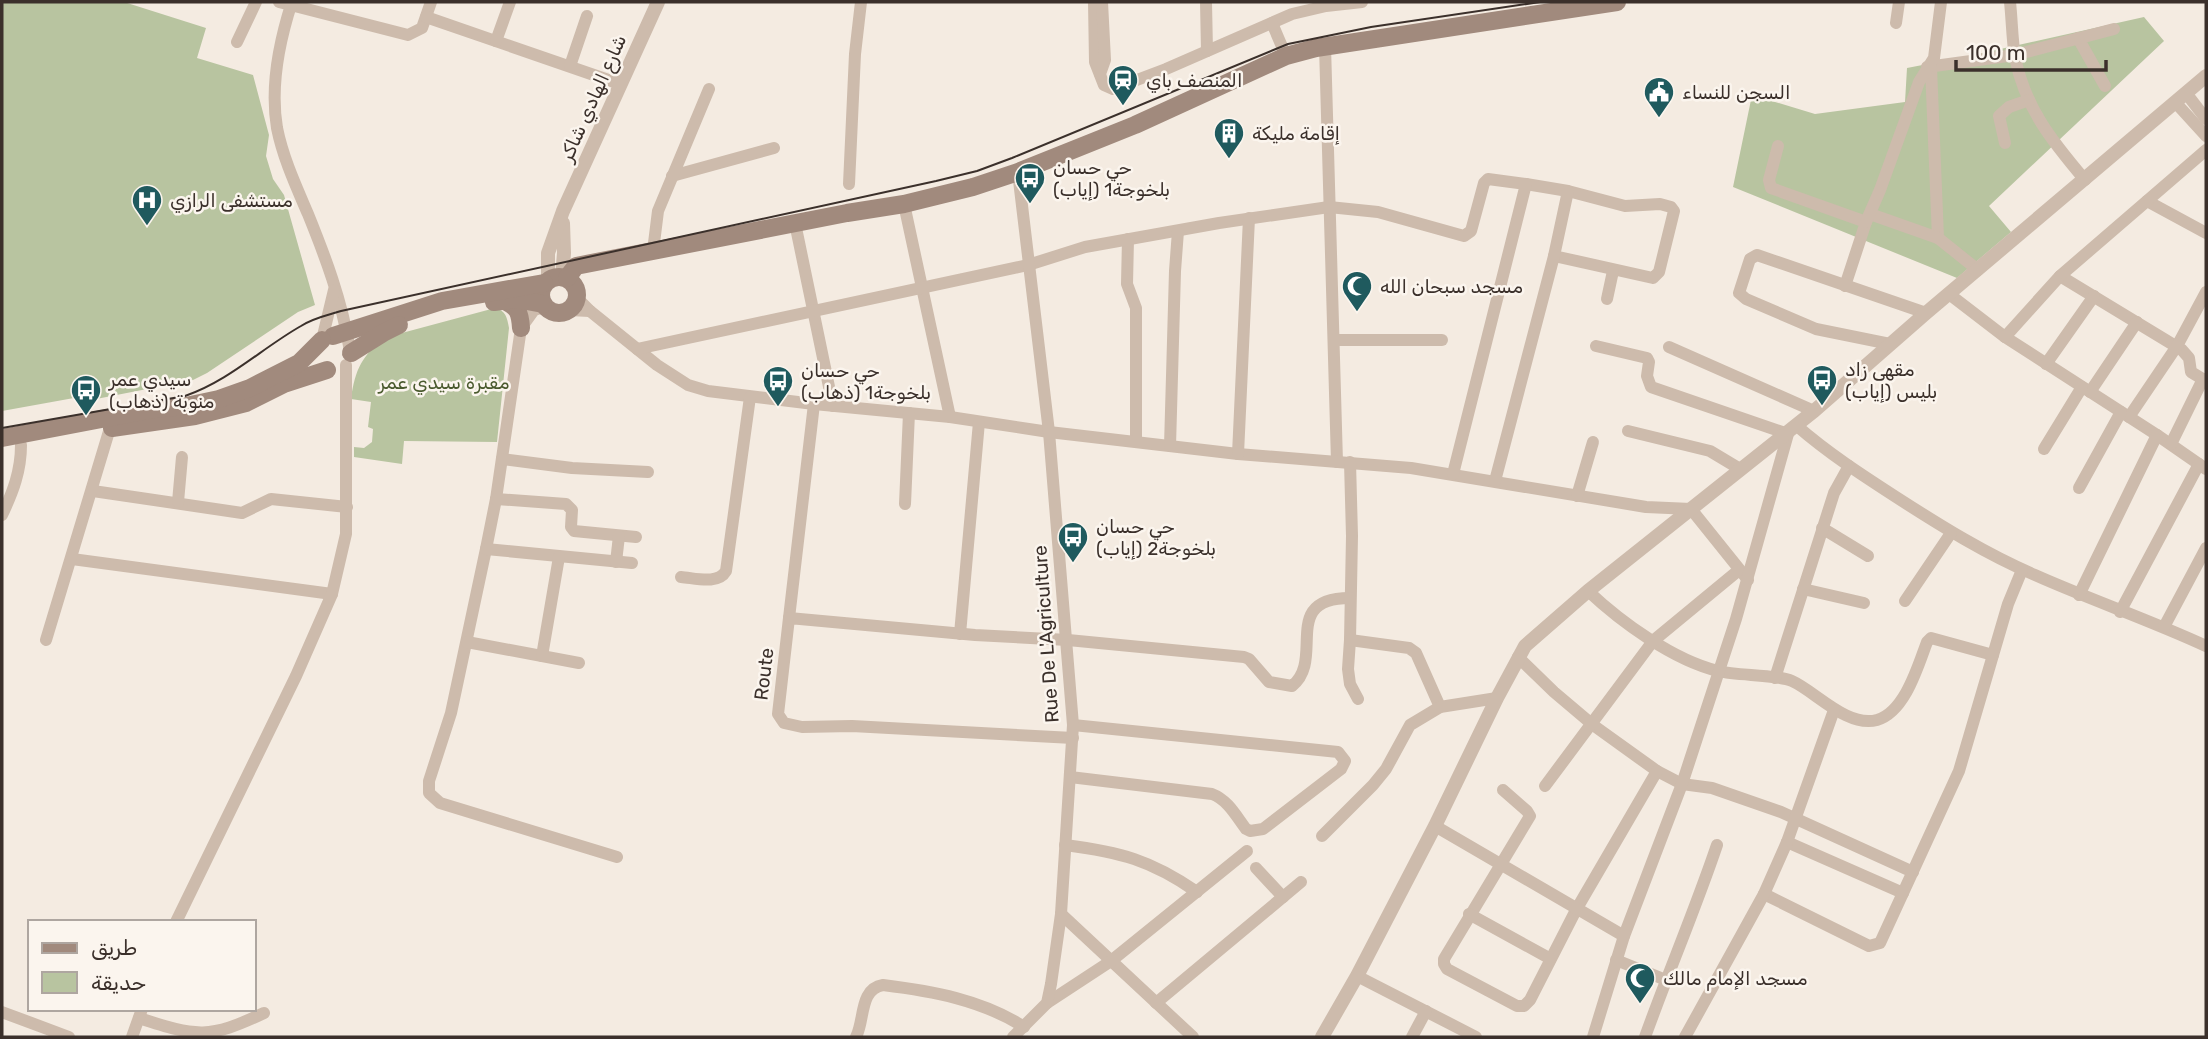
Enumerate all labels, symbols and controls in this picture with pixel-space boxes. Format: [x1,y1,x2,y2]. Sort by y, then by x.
scale bar [1956,28,2106,72]
street label: شارع الهادي شاكر [554,31,633,167]
text: 100 m [1966,40,2025,65]
station icon: المنصف باي [1106,63,1140,107]
place label: المنصف باي [1146,69,1242,94]
public building icon: السجن للنساء [1642,75,1676,119]
place label: السجن للنساء [1682,81,1791,104]
building icon: إقامة مليكة [1212,116,1246,160]
place label: إقامة مليكة [1252,122,1340,145]
place label: حي حسان بلخوجة1 (إياب) [1053,156,1170,201]
bus stop icon: حي حسان بلخوجة1 (إياب) [1013,161,1047,205]
hospital icon: مستشفى الرازي [130,183,164,227]
place label: مستشفى الرازي [170,189,293,214]
mosque icon: مسجد سبحان الله [1340,269,1374,313]
place label: مسجد سبحان الله [1380,275,1523,298]
place label: مقهى زاد بليس (إياب) [1845,358,1937,403]
place label: حي حسان بلخوجة1 (ذهاب) [801,359,931,404]
bus stop icon: مقهى زاد بليس (إياب) [1805,363,1839,407]
bus stop icon: حي حسان بلخوجة1 (ذهاب) [761,364,795,408]
place label: سيدي عمر منوبة (ذهاب) [108,368,214,413]
park label: مقبرة سيدي عمر [377,371,510,396]
bus stop icon: سيدي عمر منوبة (ذهاب) [69,373,103,417]
place label: حي حسان بلخوجة2 (إياب) [1096,515,1216,560]
bus stop icon: حي حسان بلخوجة2 (إياب) [1056,520,1090,564]
street label: Rue De L'Agriculture [1028,544,1064,724]
street label: Route [749,646,779,702]
legend [28,920,256,1011]
text: طريق [91,935,137,960]
mosque icon: مسجد الإمام مالك [1623,961,1657,1005]
place label: مسجد الإمام مالك [1663,967,1808,991]
text: حديقة [91,970,146,995]

